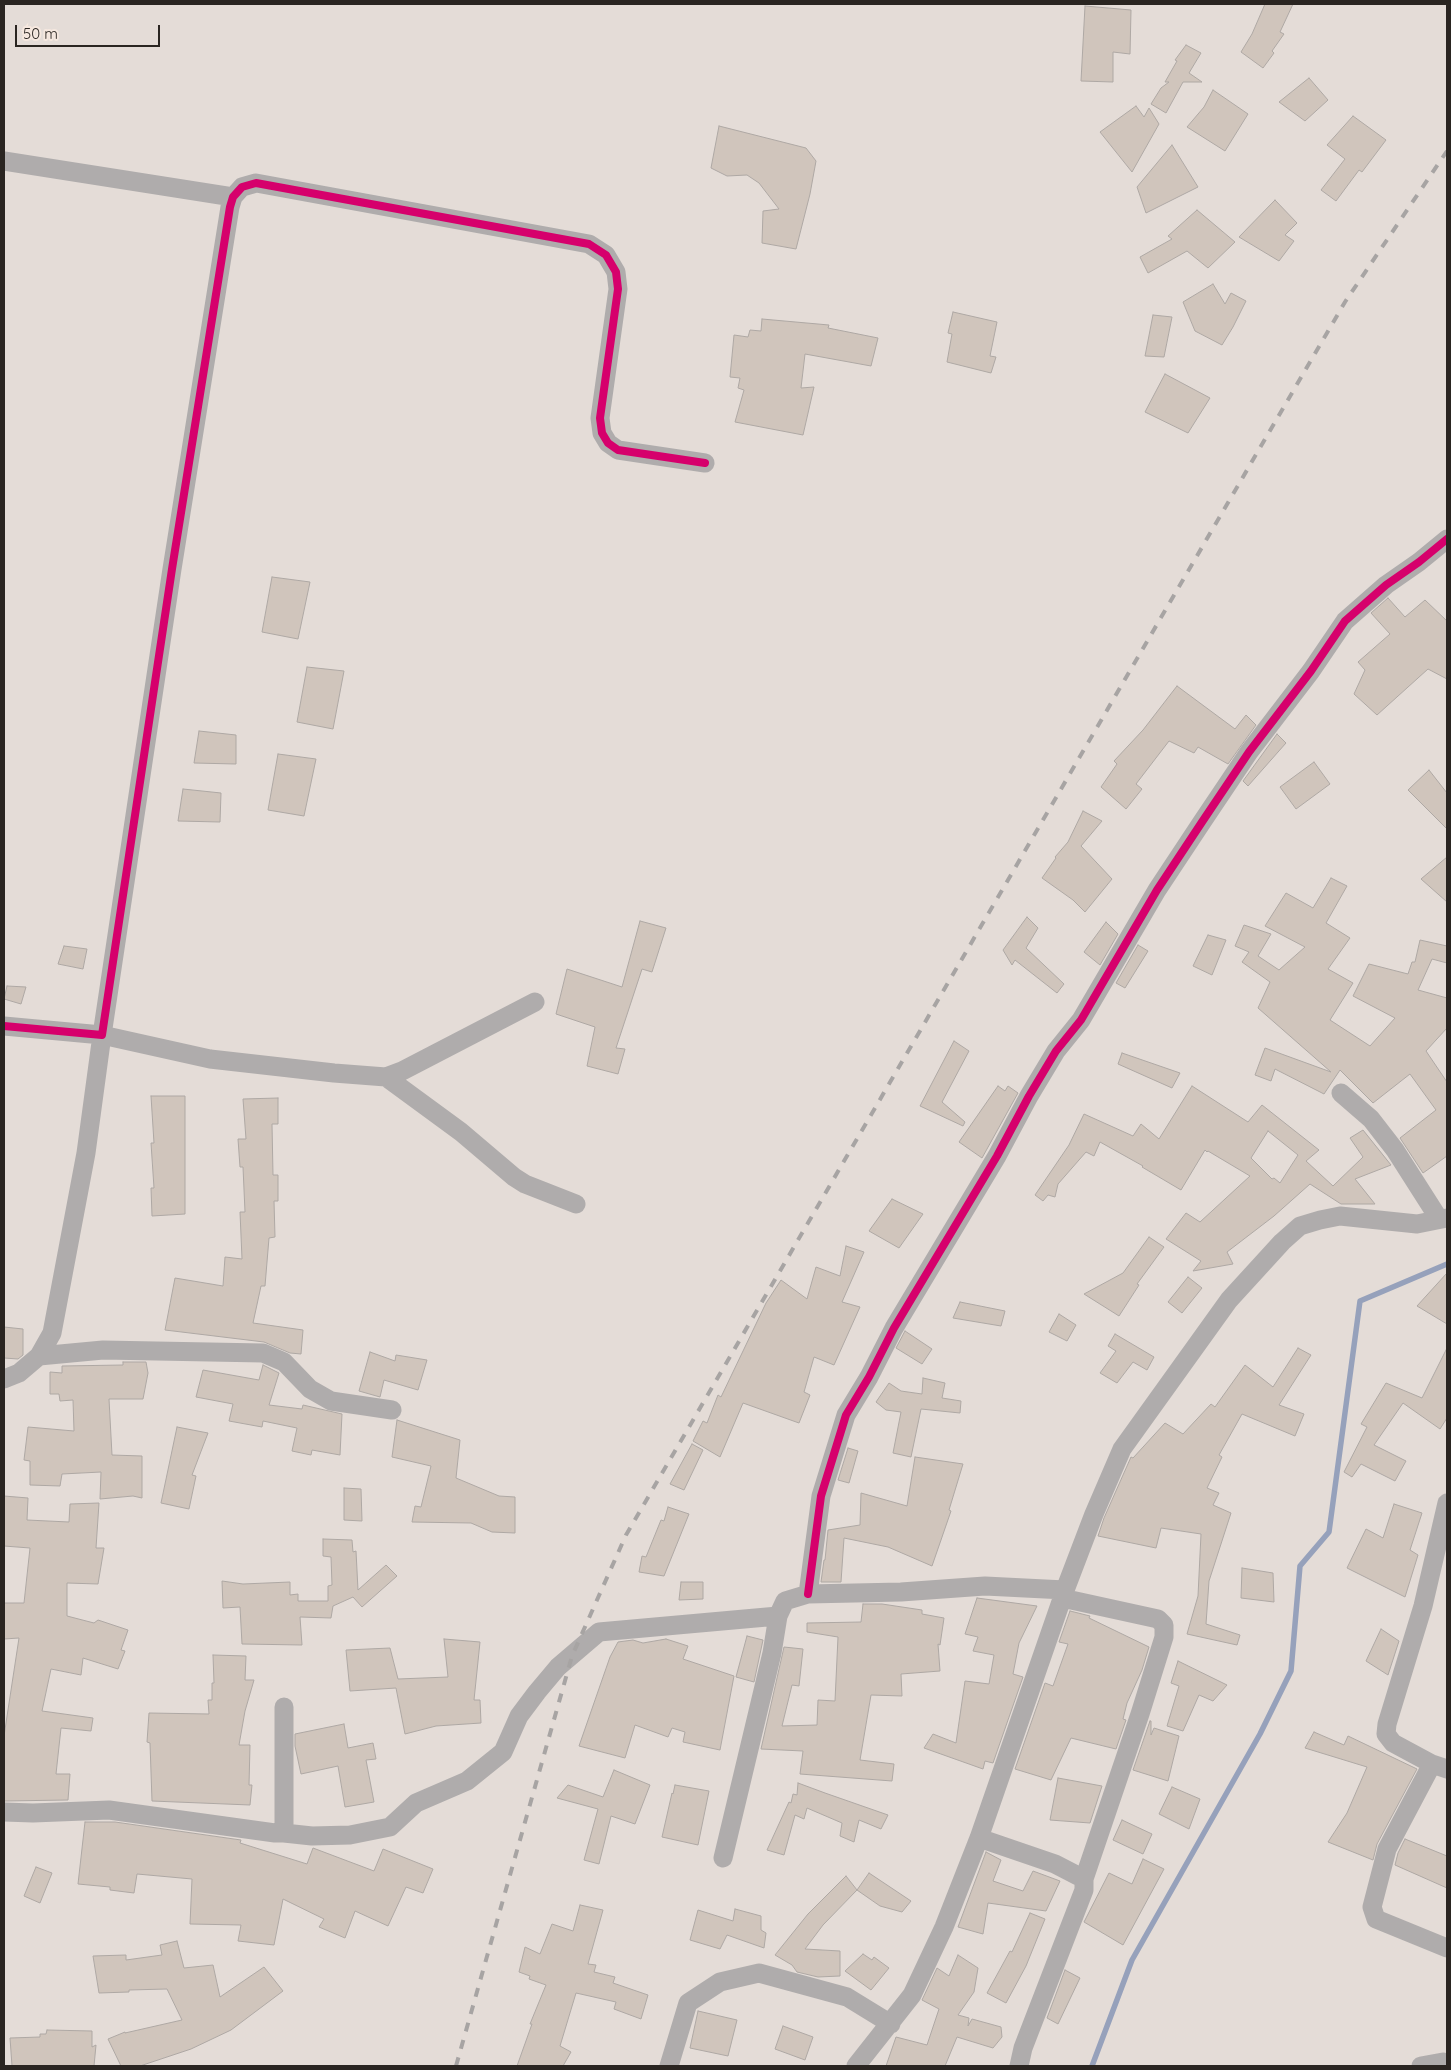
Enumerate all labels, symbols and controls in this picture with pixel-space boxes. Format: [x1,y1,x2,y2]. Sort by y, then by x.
scale bar [18,15,162,47]
text: 50 m [23,24,58,43]

